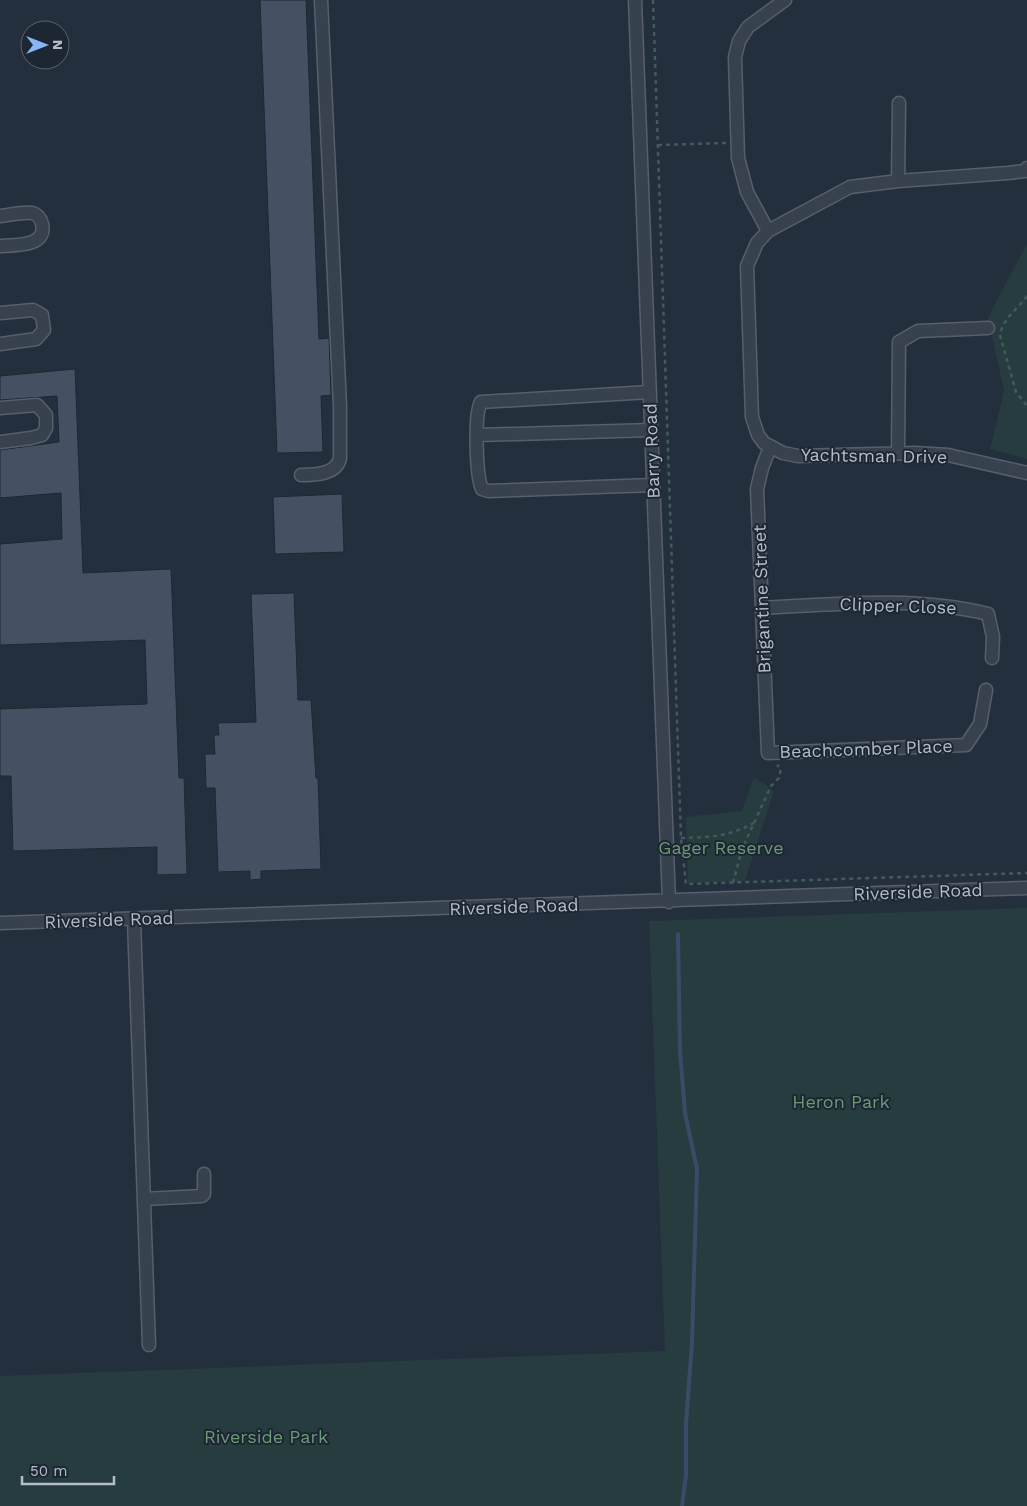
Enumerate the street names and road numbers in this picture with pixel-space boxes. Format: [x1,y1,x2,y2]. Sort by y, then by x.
street label: Barry Road [639,403,664,499]
street label: Yachtsman Drive [801,444,947,467]
street label: Brigantine Street [748,524,775,674]
street label: Clipper Close [839,593,957,618]
street label: Beachcomber Place [779,735,953,762]
street label: Riverside Road [853,879,983,904]
street label: Riverside Road [449,894,579,919]
street label: Riverside Road [44,907,174,932]

